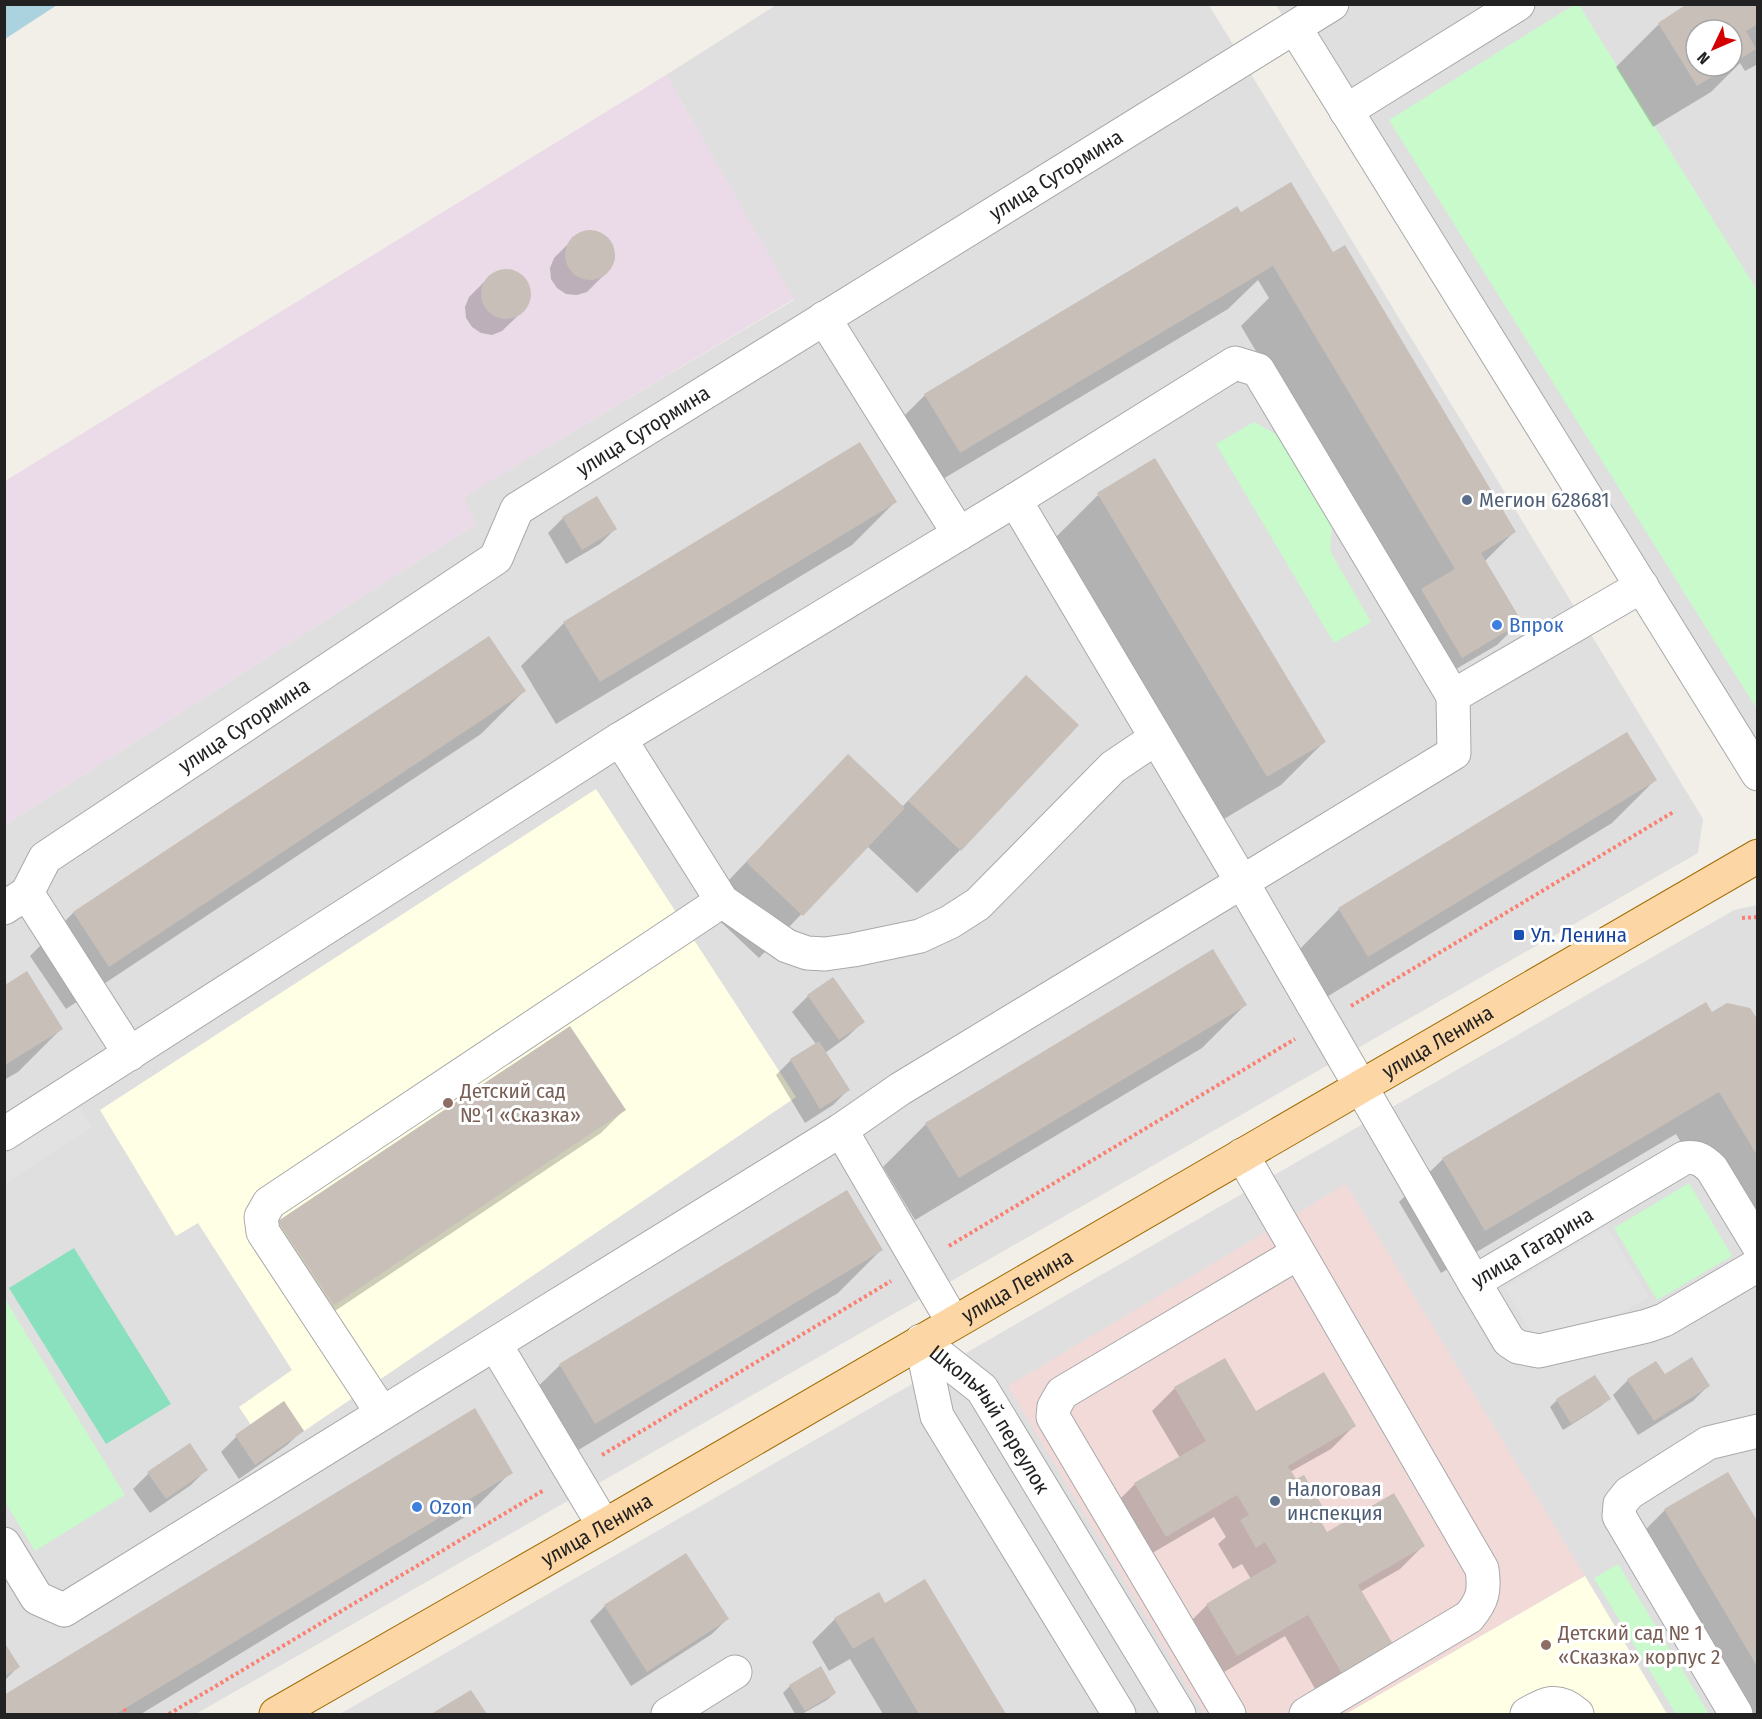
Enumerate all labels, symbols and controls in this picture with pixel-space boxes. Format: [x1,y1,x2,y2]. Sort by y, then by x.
north arrow [1684,18,1744,78]
text: N [1693,48,1714,68]
street label: улица Сутормина [984,124,1128,226]
street label: улица Сутормина [571,380,715,482]
place label: Мегион 628681 [1479,487,1609,513]
marker: Мегион 628681 [1460,493,1474,507]
place label: Впрок [1509,612,1564,638]
marker: Впрок [1490,618,1504,632]
street label: улица Сутормина [174,673,315,779]
place label: Ул. Ленина [1530,922,1627,948]
marker: Ул. Ленина [1512,928,1526,942]
street label: улица Ленина [1377,1000,1498,1084]
place label: Детский сад № 1 «Сказка» [459,1078,581,1128]
marker: Детский сад № 1 «Сказка» [441,1096,455,1110]
street label: улица Гагарина [1467,1201,1598,1294]
street label: улица Ленина [957,1244,1078,1328]
street label: Школьный переулок [924,1340,1055,1499]
place label: Налоговая инспекция [1287,1476,1383,1526]
street label: улица Ленина [537,1488,657,1572]
place label: Ozon [429,1494,472,1520]
marker: Налоговая инспекция [1268,1494,1282,1508]
marker: Ozon [410,1500,424,1514]
place label: Детский сад № 1 «Сказка» корпус 2 [1557,1620,1720,1670]
marker: Детский сад № 1 «Сказка» корпус 2 [1539,1638,1553,1652]

